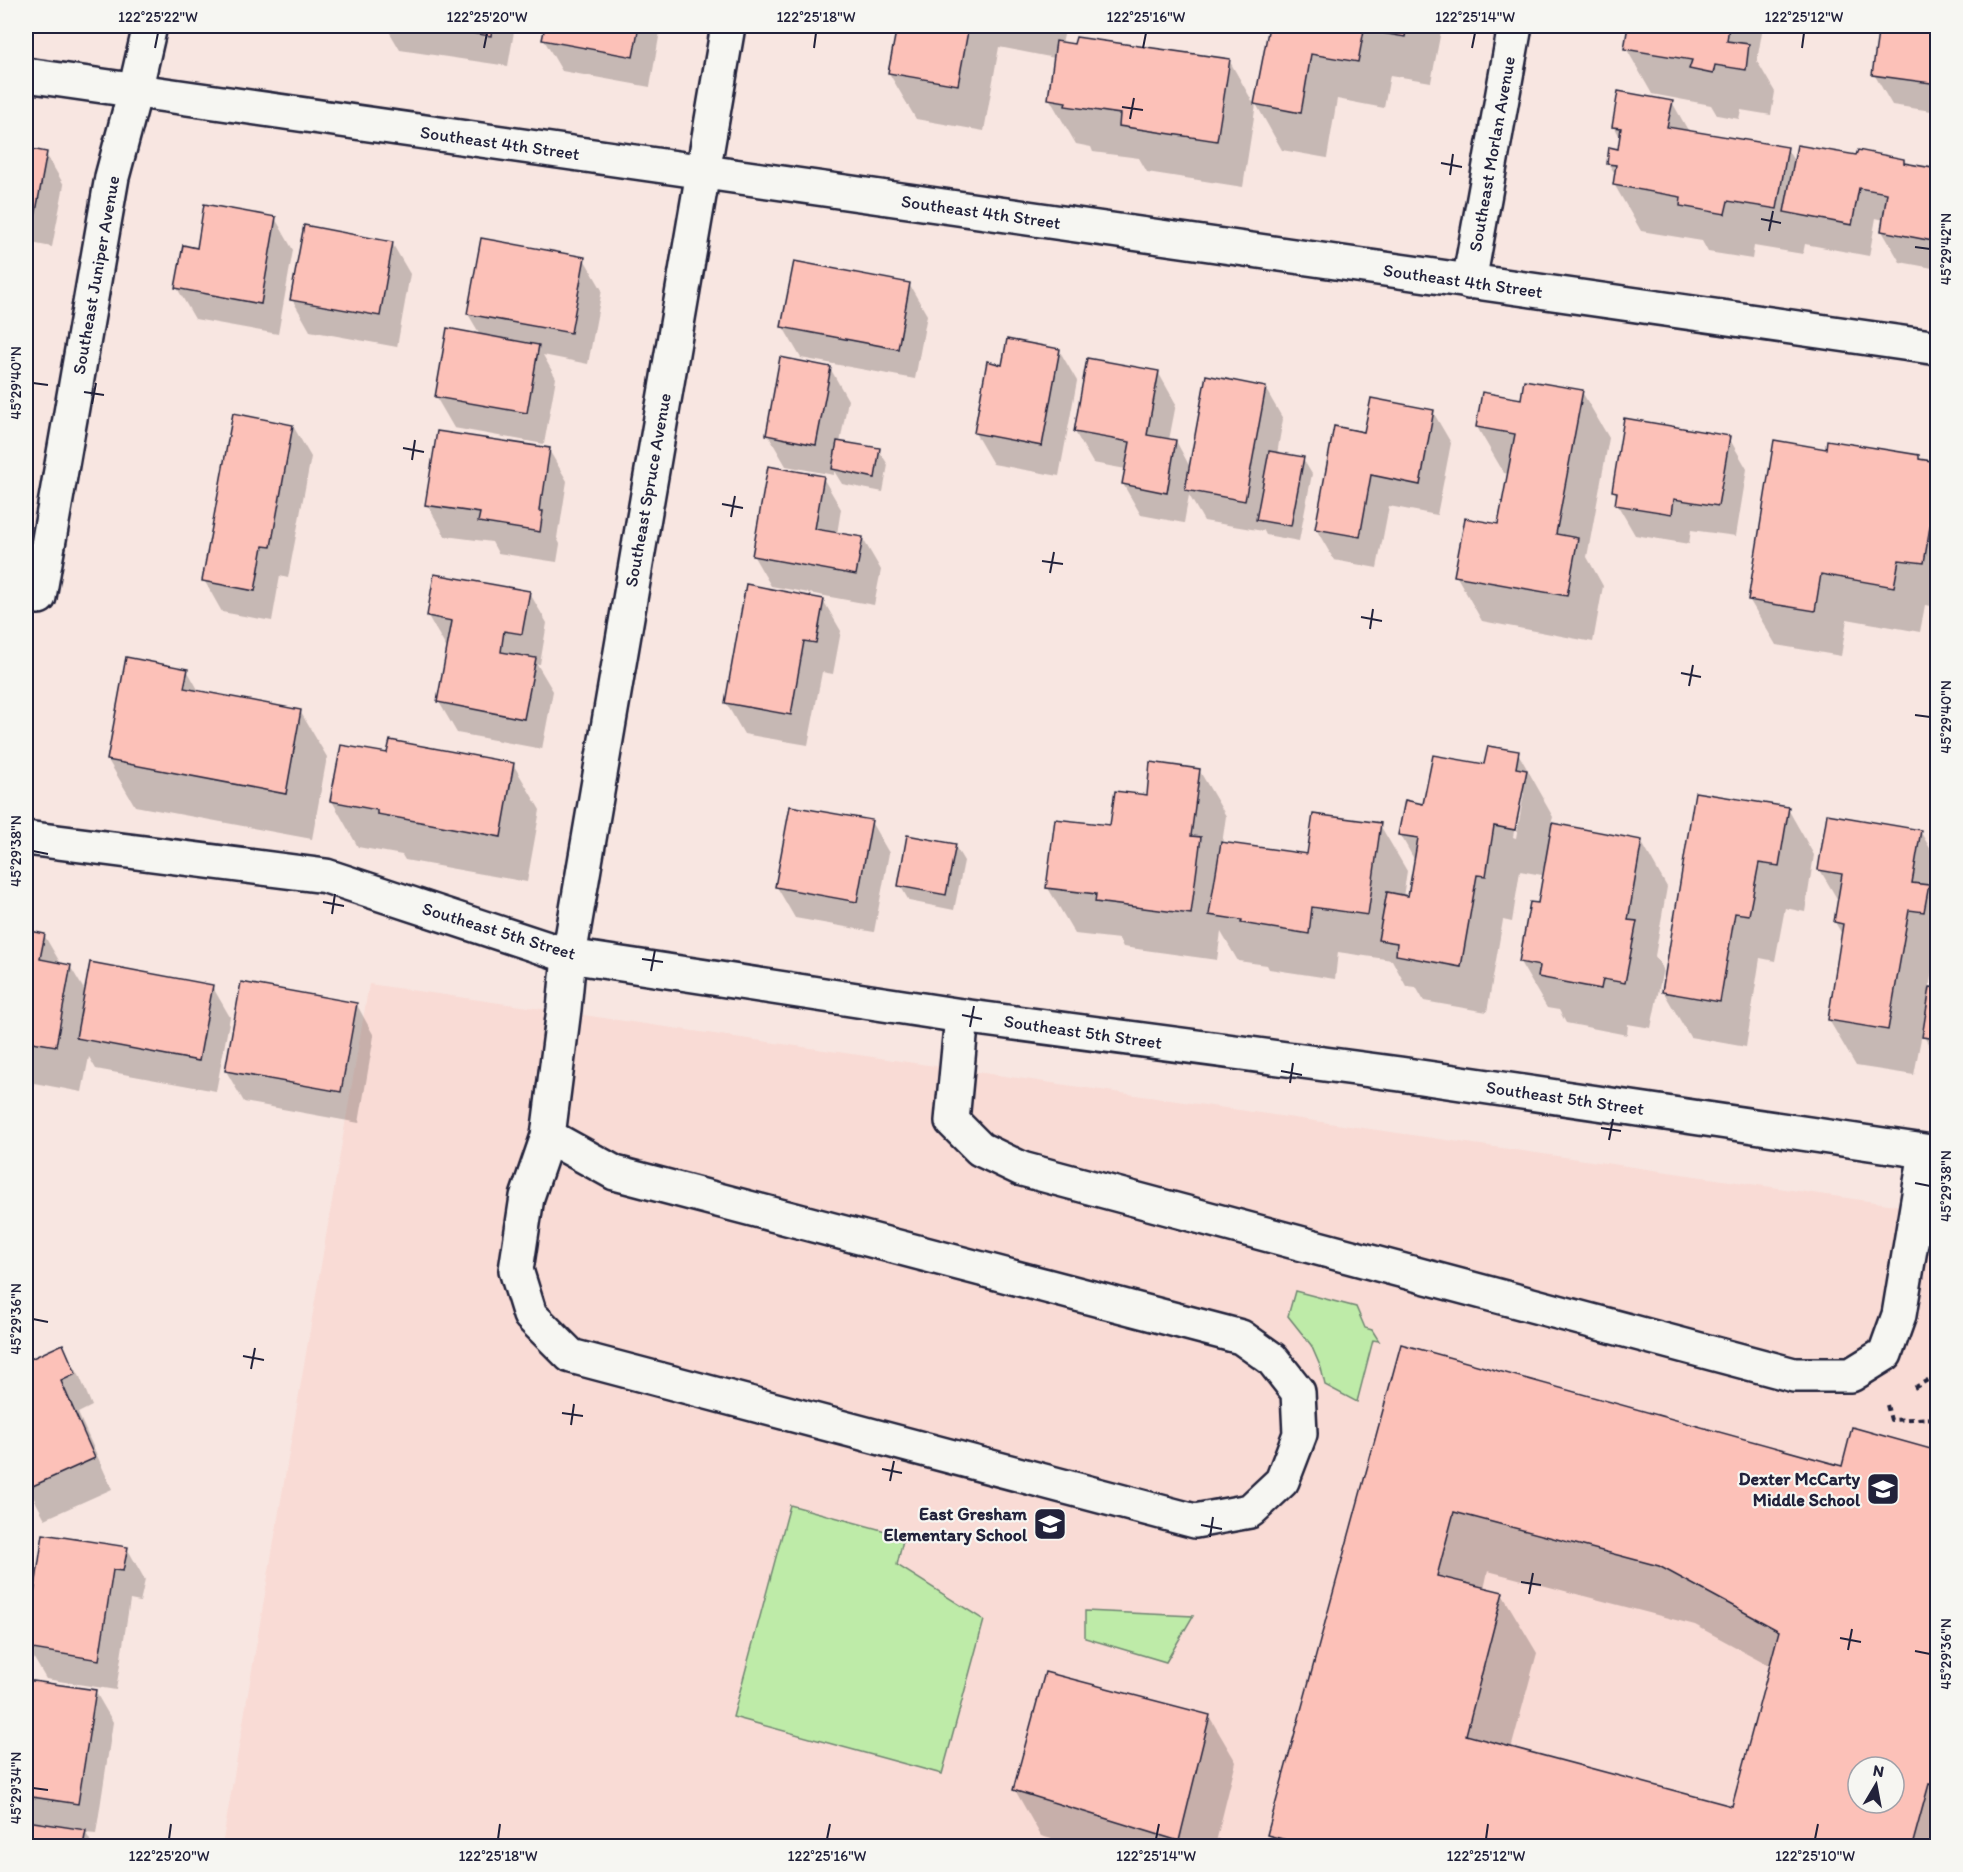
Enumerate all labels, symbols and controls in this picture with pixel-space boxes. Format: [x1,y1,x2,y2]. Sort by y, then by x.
text: 122°25'22"W [118,8,198,26]
text: 122°25'20"W [446,8,528,26]
text: 122°25'18"W [776,8,856,26]
text: 122°25'16"W [1107,8,1186,26]
text: 122°25'14"W [1435,8,1515,26]
text: 122°25'12"W [1765,8,1844,26]
street label: Southeast Morlan Avenue [1464,55,1520,253]
street label: Southeast 4th Street [419,121,581,165]
street label: Southeast Juniper Avenue [68,174,124,376]
street label: Southeast 4th Street [900,190,1062,234]
text: 45°29'42"N [1937,213,1955,285]
street label: Southeast 4th Street [1382,259,1544,303]
text: 45°29'40"N [7,346,25,420]
street label: Southeast Spruce Avenue [620,391,676,589]
text: 45°29'40"N [1937,680,1955,754]
text: 45°29'38"N [7,815,25,887]
street label: Southeast 5th Street [420,897,579,965]
street label: Southeast 5th Street [1003,1010,1164,1054]
street label: Southeast 5th Street [1485,1076,1646,1120]
text: 45°29'38"N [1937,1150,1955,1222]
text: 45°29'36"N [7,1283,25,1355]
place label: Dexter McCarty Middle School [1739,1468,1861,1511]
school or university icon: Dexter McCarty Middle School [1865,1471,1901,1507]
place label: East Gresham Elementary School [883,1503,1028,1546]
school or university icon: East Gresham Elementary School [1032,1506,1068,1542]
text: 45°29'36"N [1937,1618,1955,1690]
text: 45°29'34"N [7,1752,25,1824]
north arrow [1846,1755,1906,1815]
text: N [1872,1760,1885,1781]
text: 122°25'20"W [128,1847,210,1865]
text: 122°25'18"W [458,1847,538,1865]
text: 122°25'16"W [788,1847,867,1865]
text: 122°25'14"W [1116,1847,1196,1865]
text: 122°25'12"W [1447,1847,1526,1865]
text: 122°25'10"W [1775,1847,1855,1865]

